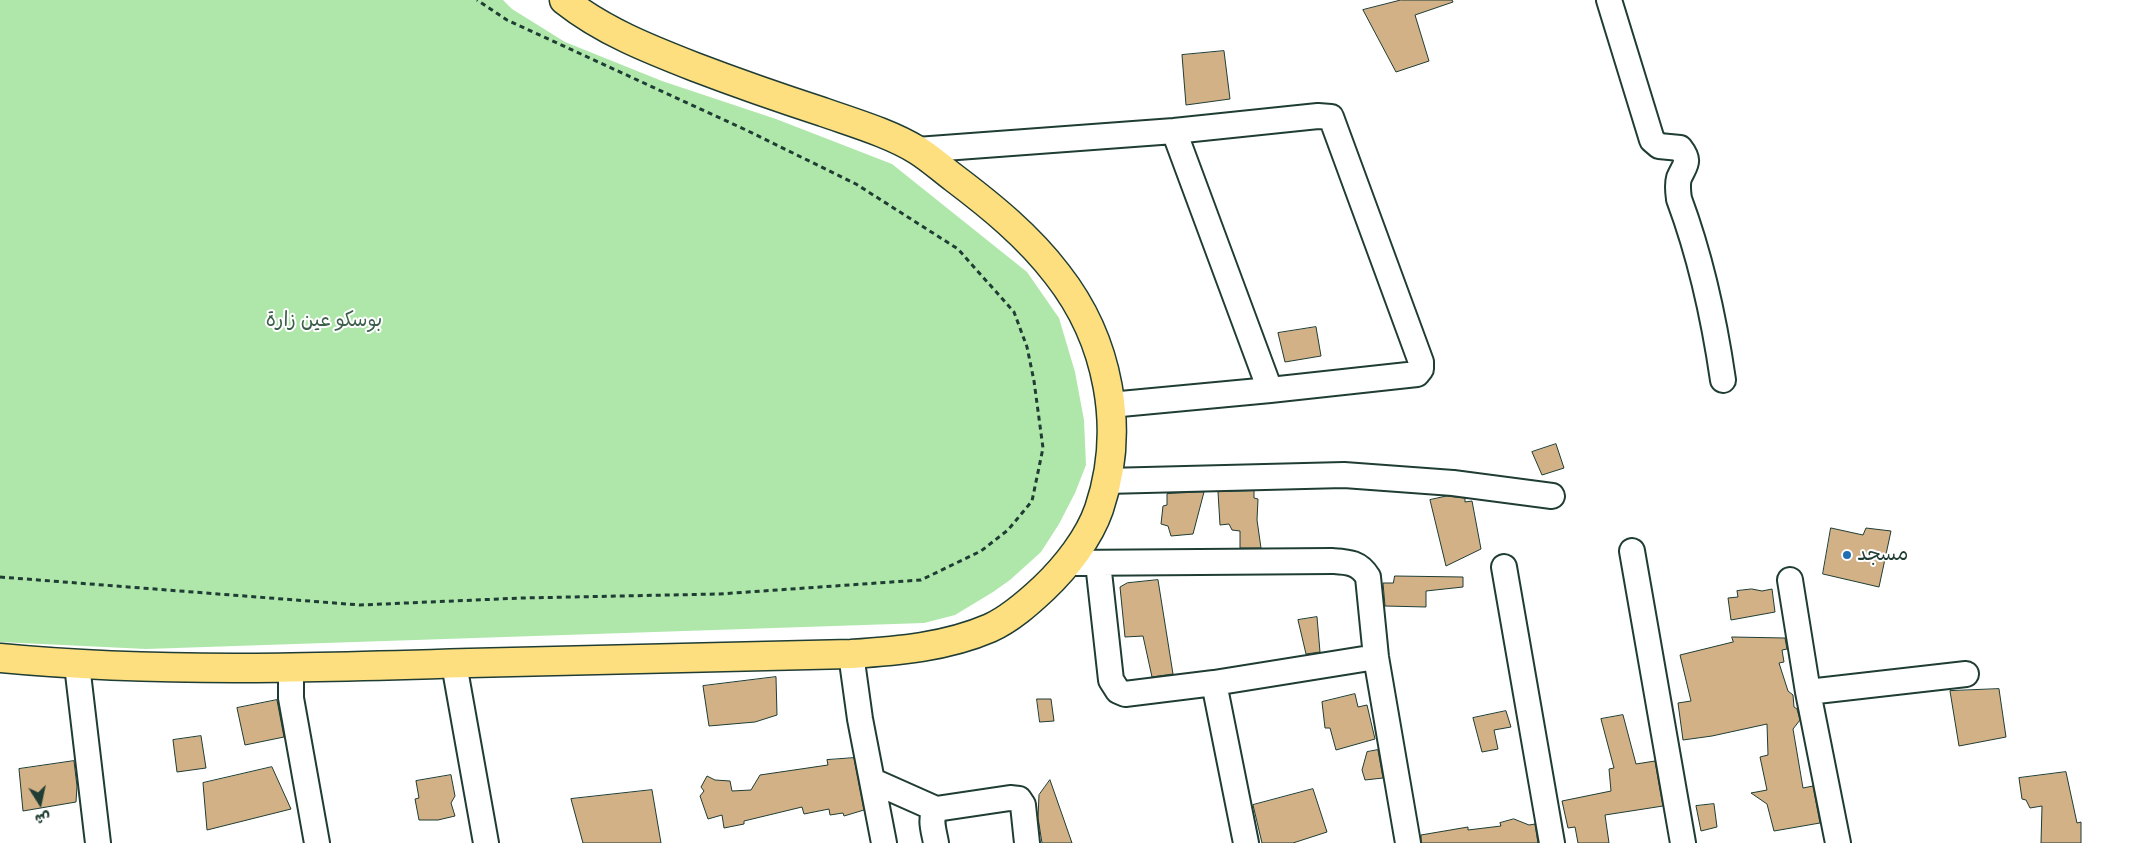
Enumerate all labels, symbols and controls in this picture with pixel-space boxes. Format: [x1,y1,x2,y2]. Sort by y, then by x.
park label: بوسكو عين زارة [266,309,382,333]
place label: مسجد [1857,543,1908,567]
marker: مسجد [1841,549,1853,561]
north arrow [15,778,65,828]
text: ش [34,809,52,828]

